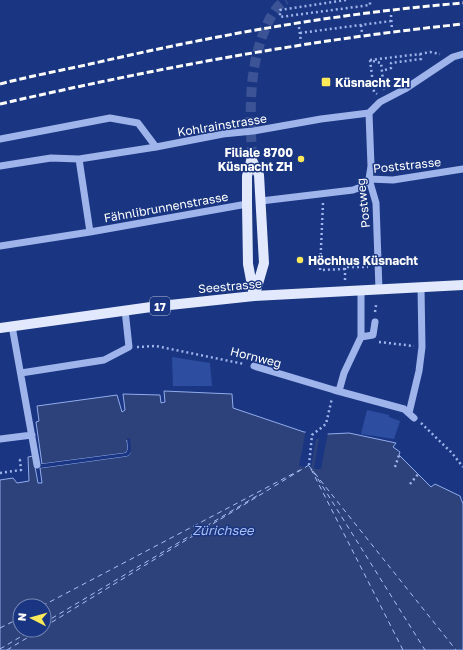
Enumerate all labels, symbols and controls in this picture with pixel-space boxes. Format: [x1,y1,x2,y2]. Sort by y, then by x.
place label: Küsnacht ZH [335,75,410,90]
marker: Küsnacht ZH [320,76,332,88]
street label: Kohlrainstrasse [176,111,268,139]
place label: Filiale 8700 Küsnacht ZH [218,145,293,174]
marker: Filiale 8700 Küsnacht ZH [296,154,306,164]
street label: Poststrasse [372,154,442,176]
street label: Postweg [353,177,373,229]
street label: Fähnlibrunnenstrasse [103,189,229,225]
place label: Höchhus Küsnacht [308,253,418,268]
marker: Höchhus Küsnacht [295,255,305,265]
street label: Seestrasse [198,276,262,296]
road number: 17 [150,297,170,315]
street label: Hornweg [229,343,283,371]
water label: Zürichsee [192,522,255,538]
north arrow [12,598,52,638]
text: N [15,612,28,622]

